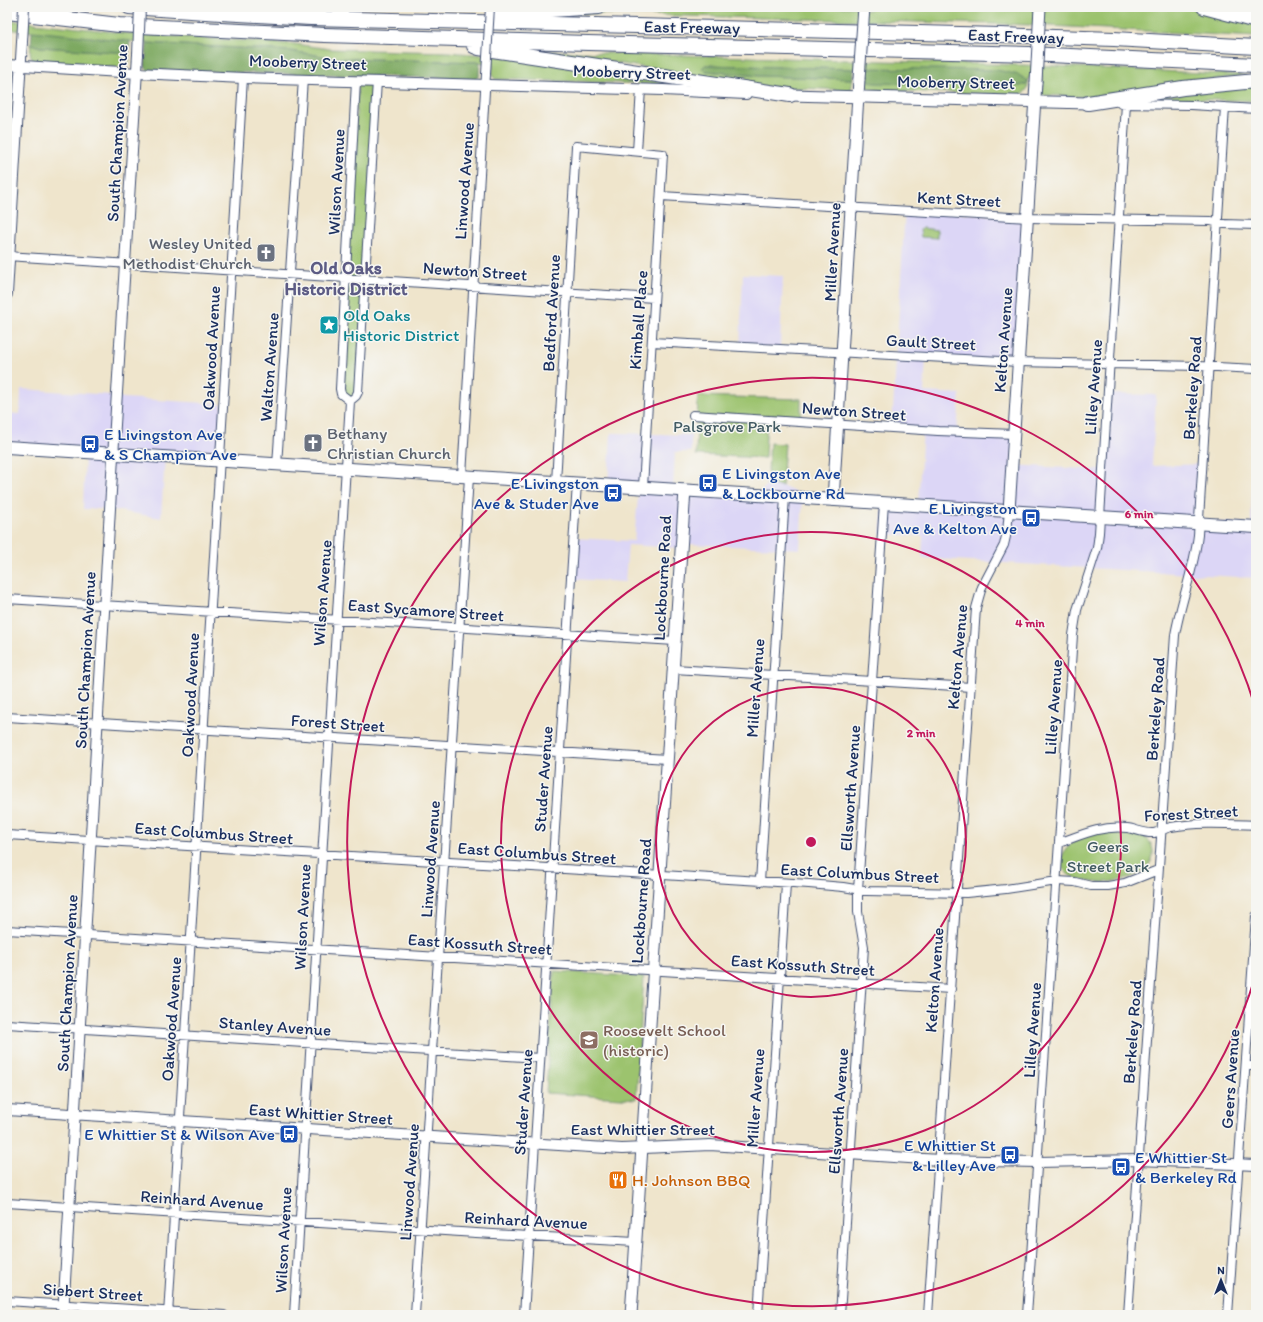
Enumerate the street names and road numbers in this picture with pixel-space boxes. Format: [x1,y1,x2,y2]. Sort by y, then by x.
street label: East Freeway [644,16,740,38]
street label: East Freeway [968,24,1064,48]
street label: South Champion Avenue [102,44,132,222]
street label: Mooberry Street [249,50,367,74]
street label: Mooberry Street [573,60,691,84]
street label: Mooberry Street [897,71,1015,93]
street label: Linwood Avenue [450,122,478,240]
street label: Wilson Avenue [323,128,349,236]
street label: Kent Street [917,187,1002,211]
street label: Miller Avenue [819,202,845,302]
street label: Bedford Avenue [538,254,564,372]
street label: Newton Street [422,257,528,285]
street label: Kimball Place [625,270,651,370]
street label: Oakwood Avenue [198,285,224,411]
street label: Kelton Avenue [989,287,1017,393]
street label: Walton Avenue [255,312,283,422]
street label: Gault Street [885,330,977,354]
street label: Berkeley Road [1178,336,1206,440]
street label: Lilley Avenue [1080,339,1106,435]
street label: Newton Street [801,397,907,425]
street label: Lockbourne Road [649,514,675,641]
street label: Wilson Avenue [308,539,336,647]
street label: South Champion Avenue [70,571,100,749]
street label: East Sycamore Street [347,595,505,625]
street label: Kelton Avenue [942,604,972,710]
street label: Oakwood Avenue [177,632,203,758]
street label: Miller Avenue [742,638,768,738]
street label: Berkeley Road [1141,657,1169,761]
street label: Lilley Avenue [1040,659,1066,755]
street label: Forest Street [290,710,386,736]
street label: Ellsworth Avenue [836,724,864,852]
street label: Studer Avenue [529,725,557,833]
street label: Linwood Avenue [416,800,444,918]
street label: Forest Street [1143,801,1239,825]
street label: East Columbus Street [134,817,294,849]
street label: East Columbus Street [457,837,617,869]
street label: Lockbourne Road [627,837,655,964]
street label: East Columbus Street [780,859,940,887]
street label: Wilson Avenue [289,863,315,971]
street label: South Champion Avenue [52,894,82,1072]
street label: Kelton Avenue [920,927,948,1033]
street label: East Kossuth Street [407,929,553,959]
street label: East Kossuth Street [730,950,876,980]
street label: Oakwood Avenue [157,956,185,1082]
street label: Berkeley Road [1118,980,1146,1084]
street label: Lilley Avenue [1019,982,1045,1078]
street label: Stanley Avenue [218,1012,332,1040]
street label: Geers Avenue [1217,1028,1243,1130]
street label: Ellsworth Avenue [824,1047,852,1175]
street label: Studer Avenue [509,1048,537,1156]
street label: Miller Avenue [742,1048,768,1148]
street label: East Whittier Street [248,1099,394,1129]
street label: East Whittier Street [571,1119,715,1139]
street label: Linwood Avenue [395,1123,423,1241]
street label: Reinhard Avenue [140,1186,264,1214]
street label: Wilson Avenue [270,1186,296,1294]
street label: Reinhard Avenue [464,1207,588,1233]
street label: Siebert Street [42,1279,144,1305]

